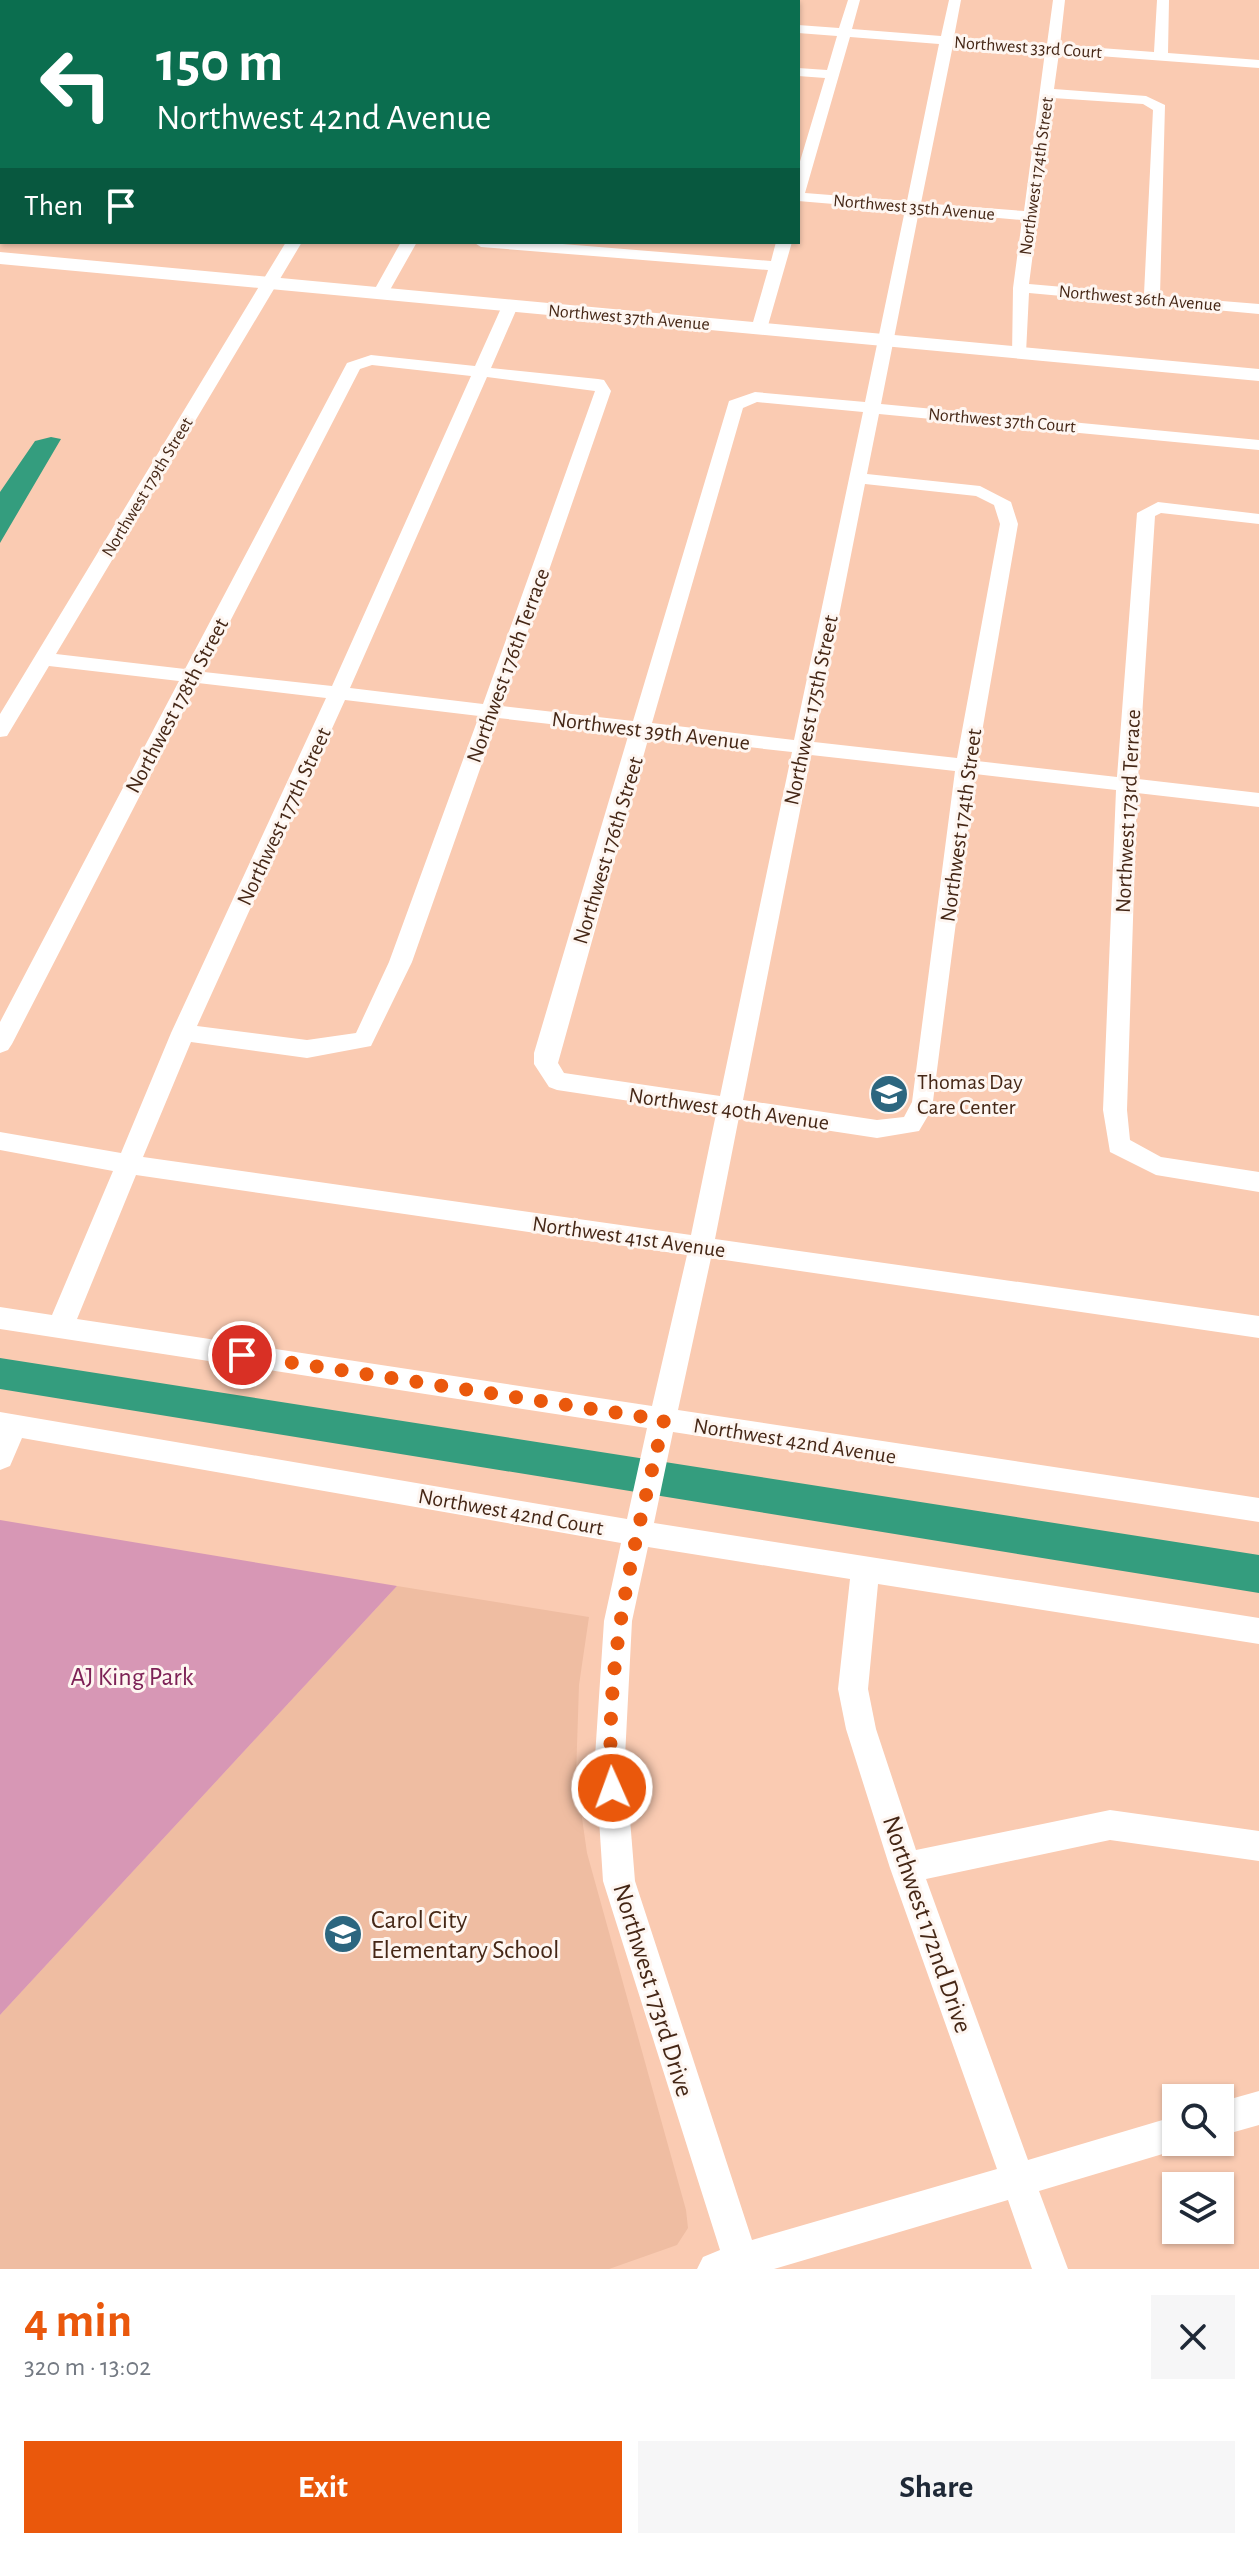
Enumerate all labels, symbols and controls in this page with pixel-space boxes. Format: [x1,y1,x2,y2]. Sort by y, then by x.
icon: left [24,32,128,136]
street label: Northwest 33rd Court [953,34,1103,62]
text: 150 m [156,35,283,91]
street label: Northwest 174th Street [1017,96,1057,256]
text: Northwest 42nd Avenue [156,100,491,136]
icon: arrive [99,184,143,228]
text: Then [24,191,83,221]
street label: Northwest 35th Avenue [832,192,995,224]
street label: Northwest 36th Avenue [1058,283,1222,315]
street label: Northwest 37th Avenue [547,302,710,334]
street label: Northwest 37th Court [927,406,1077,436]
street label: Northwest 179th Street [99,414,197,560]
street label: Northwest 176th Terrace [463,565,553,765]
street label: Northwest 175th Street [780,613,842,807]
street label: Northwest 178th Street [121,614,232,797]
street label: Northwest 39th Avenue [551,708,751,754]
street label: Northwest 173rd Terrace [1112,709,1144,913]
street label: Northwest 177th Street [233,724,335,909]
street label: Northwest 174th Street [937,727,985,923]
street label: Northwest 176th Street [569,754,647,947]
place label: Thomas Day Care Center [917,1071,1023,1118]
school or university icon: Thomas Day Care Center [868,1073,910,1115]
street label: Northwest 40th Avenue [627,1084,831,1134]
street label: Northwest 41st Avenue [531,1213,727,1261]
pin [208,1321,276,1389]
icon: arrive [220,1333,264,1377]
street label: Northwest 42nd Avenue [692,1414,898,1468]
street label: Northwest 42nd Court [417,1485,605,1539]
park label: AJ King Park [70,1664,194,1690]
position arrow [570,1746,654,1830]
street label: Northwest 172nd Drive [878,1812,976,2036]
street label: Northwest 173rd Drive [608,1881,698,2100]
place label: Carol City Elementary School [371,1907,560,1963]
school or university icon: Carol City Elementary School [322,1913,364,1955]
map controls [1162,2084,1234,2244]
button: search [1162,2084,1234,2156]
button: layers [1162,2172,1234,2244]
button: close [1151,2295,1235,2379]
text: 4 min [24,2298,132,2346]
text: 320 m · 13:02 [24,2354,151,2380]
button: Exit [24,2441,622,2533]
button: Share [638,2441,1235,2533]

